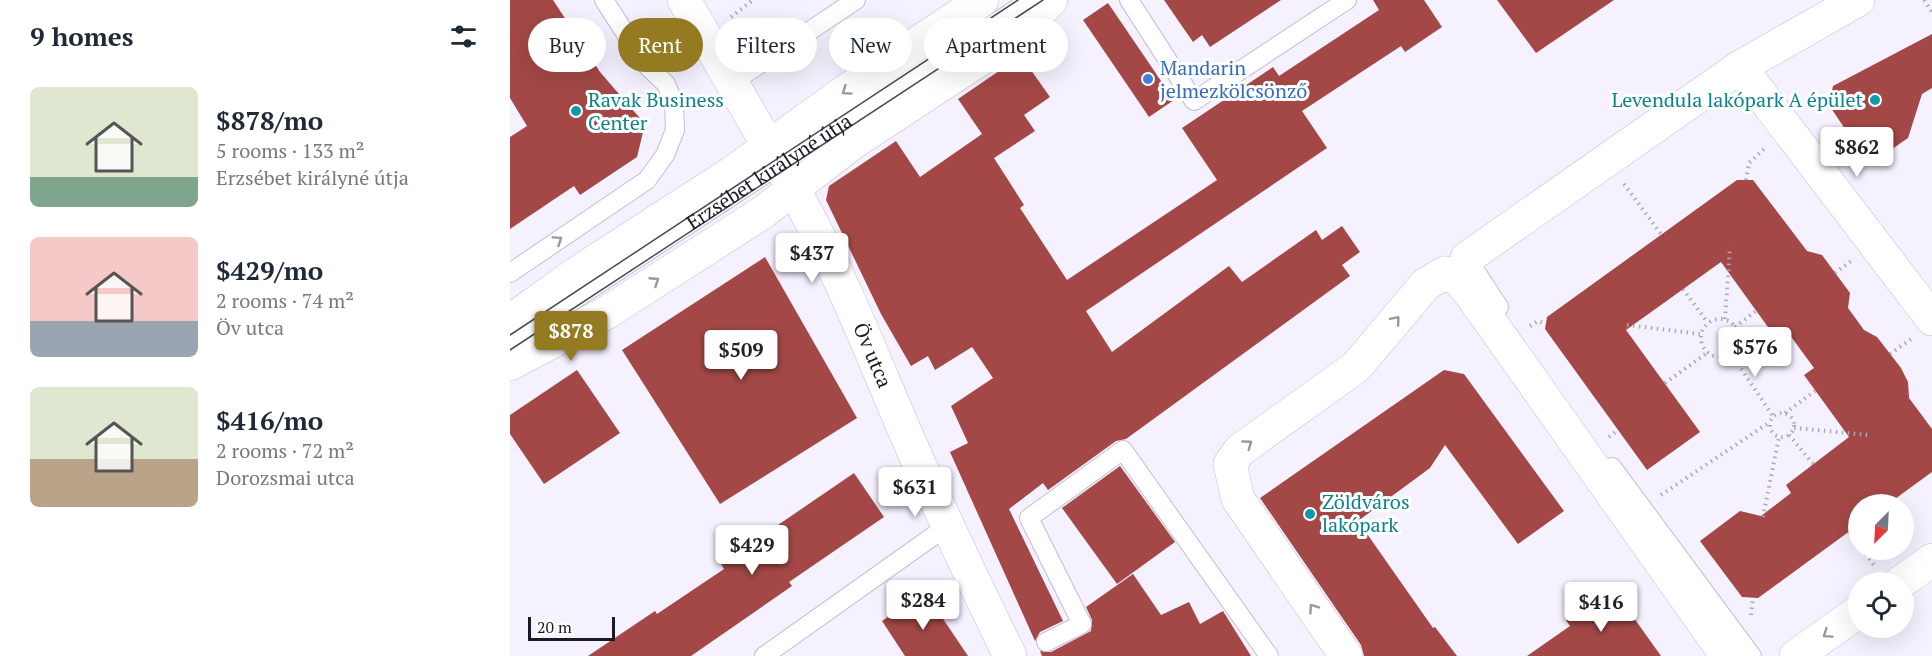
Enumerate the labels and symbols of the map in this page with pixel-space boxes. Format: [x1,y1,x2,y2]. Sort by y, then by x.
place label: Mandarin jelmezkölcsönző [1160,54,1307,104]
marker: Mandarin jelmezkölcsönző [1141,72,1155,86]
one-way arrow [842,84,853,95]
place label: Ravak Business Center [588,86,724,136]
place label: Levendula lakópark A épület [1611,86,1864,113]
marker: Levendula lakópark A épület [1868,93,1882,107]
marker: Ravak Business Center [569,104,583,118]
street label: Erzsébet királyné útja [681,107,857,236]
pin: $862 [1821,127,1893,178]
pin: $437 [776,233,848,284]
one-way arrow [552,236,563,247]
one-way arrow [649,277,659,289]
pin: $878 [535,311,607,362]
one-way arrow [1388,316,1399,327]
street label: Öv utca [847,318,899,392]
pin: $576 [1719,327,1791,378]
pin: $509 [705,330,777,381]
one-way arrow [1241,440,1252,451]
pin: $631 [879,467,951,518]
place label: Zöldváros lakópark [1322,488,1410,538]
north arrow [1848,494,1914,560]
marker: Zöldváros lakópark [1303,507,1317,521]
pin: $429 [716,525,788,576]
pin: $284 [887,580,959,631]
pin: $416 [1565,582,1637,633]
one-way arrow [1309,603,1320,614]
scale bar [528,614,615,642]
one-way arrow [1823,627,1834,638]

